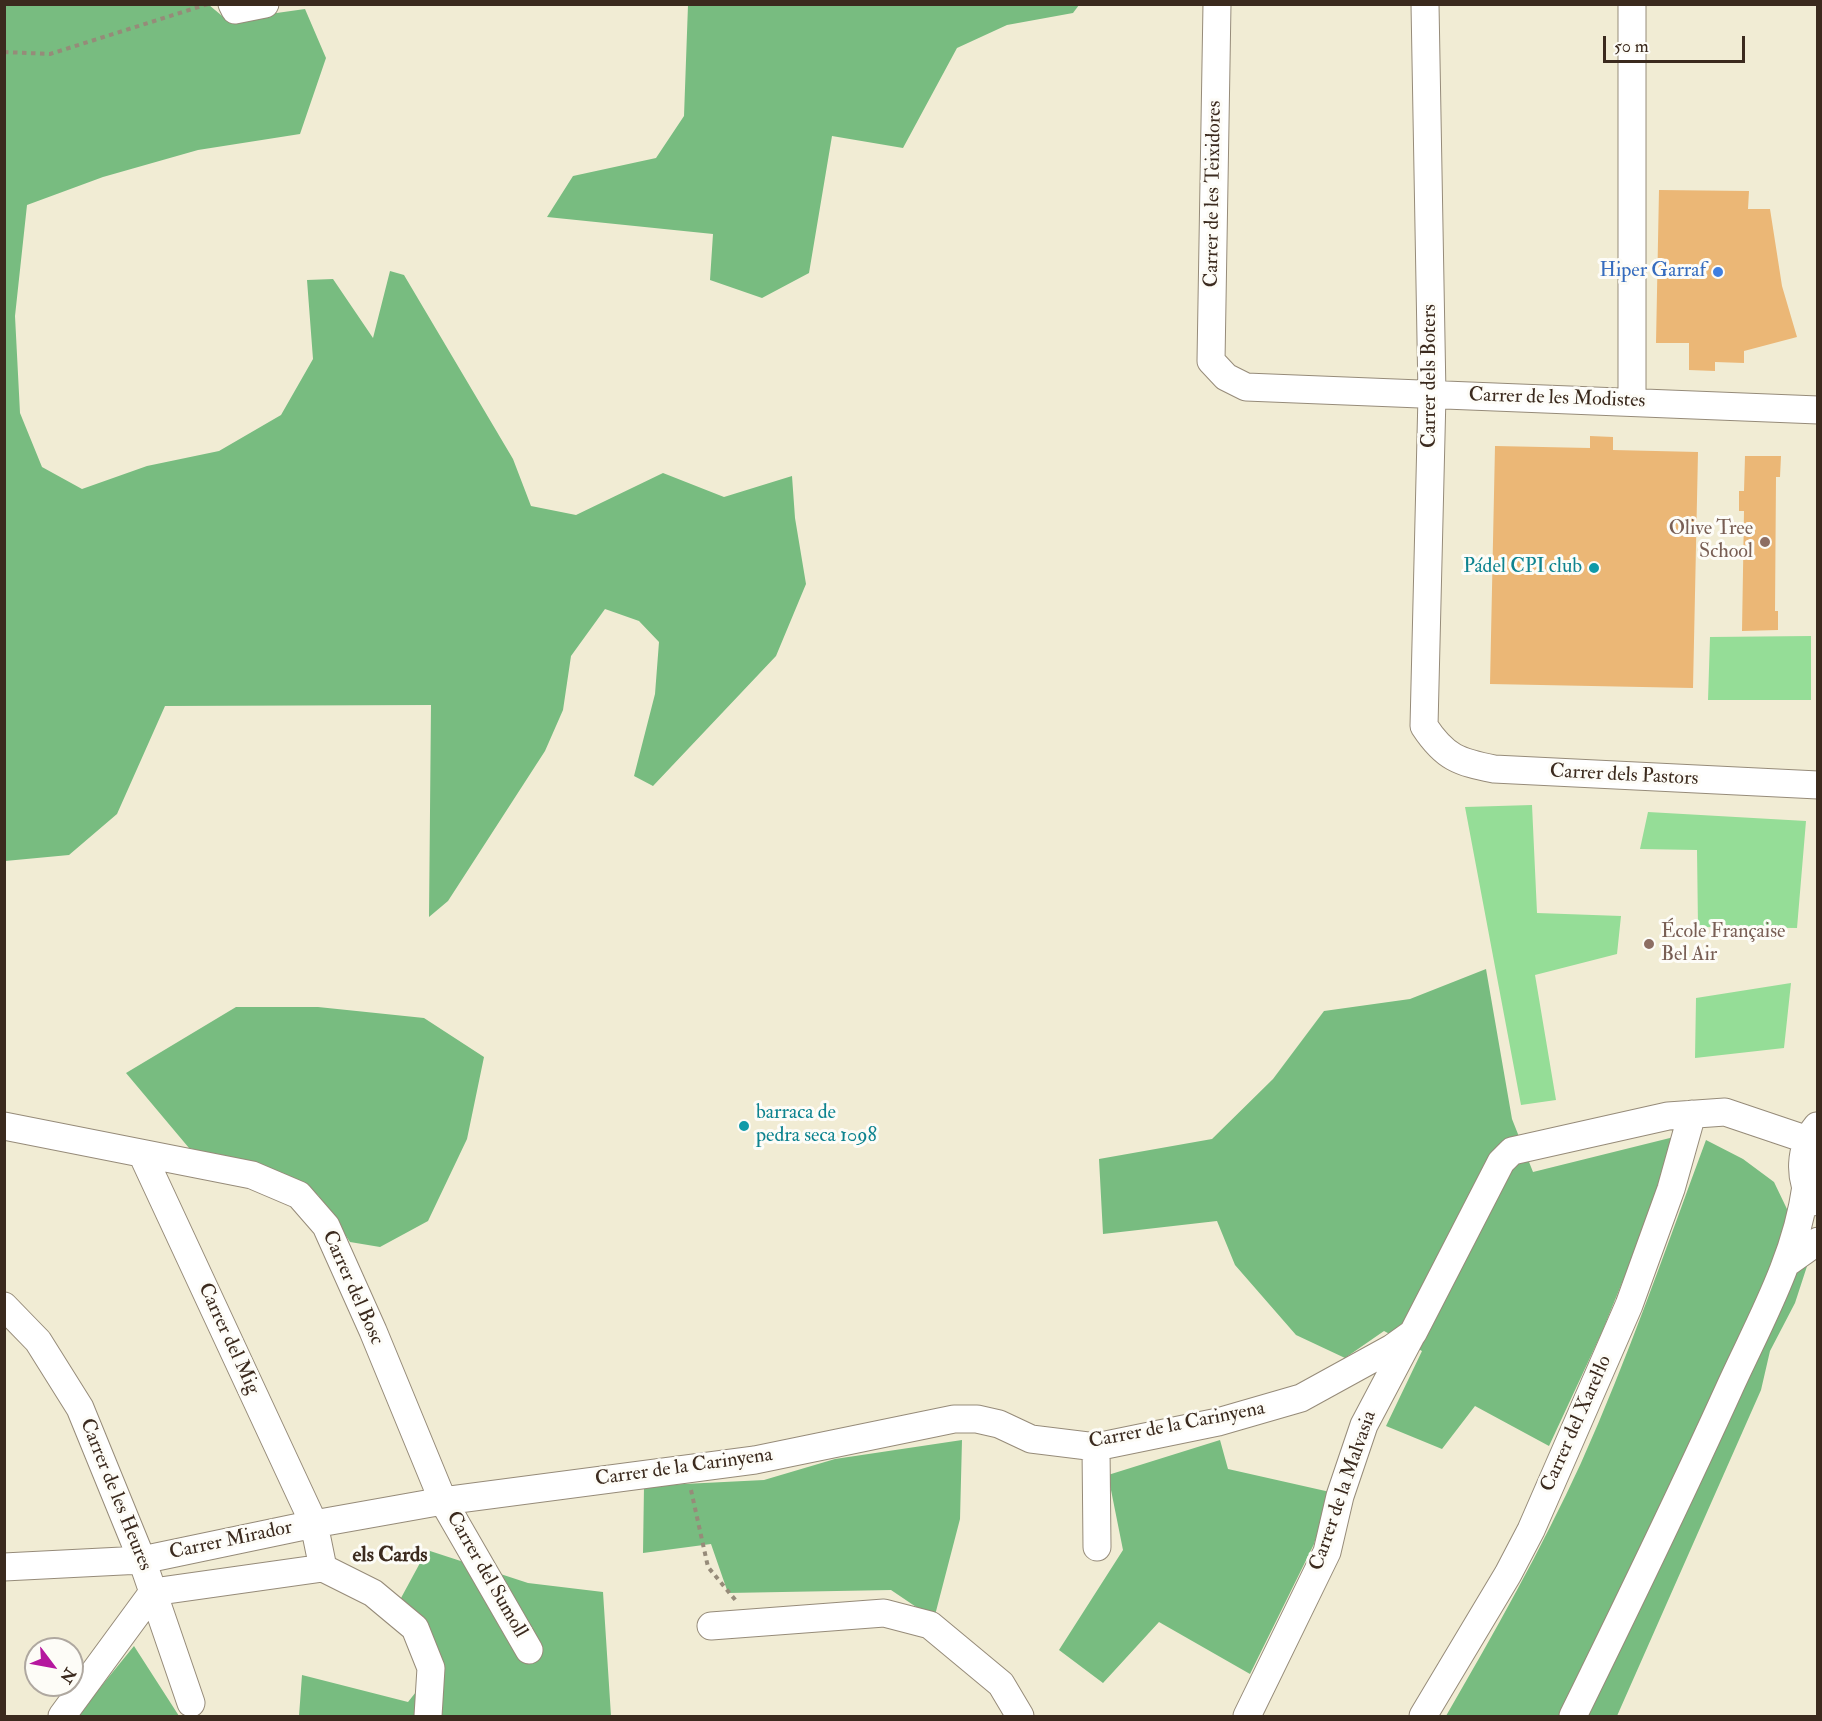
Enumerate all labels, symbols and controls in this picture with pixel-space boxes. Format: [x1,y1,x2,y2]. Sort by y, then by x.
scale bar [1606,24,1748,62]
text: 50 m [1614,35,1649,58]
street label: Carrer de les Teixidores [1200,100,1228,288]
place label: Hiper Garraf [1600,260,1706,284]
marker: Hiper Garraf [1711,265,1725,279]
street label: Carrer dels Boters [1419,304,1443,448]
street label: Carrer de les Modistes [1468,384,1646,414]
place label: Olive Tree School [1669,518,1753,565]
marker: Olive Tree School [1758,535,1772,549]
place label: Pádel CPI club [1463,556,1582,580]
marker: Pádel CPI club [1587,561,1601,575]
street label: Carrer dels Pastors [1549,760,1699,792]
place label: École Française Bel Air [1661,921,1785,968]
marker: École Française Bel Air [1642,937,1656,951]
place label: barraca de pedra seca 1098 [756,1102,877,1149]
marker: barraca de pedra seca 1098 [737,1119,751,1133]
street label: Carrer del Bosc [316,1227,388,1349]
street label: Carrer del Mig [192,1280,264,1398]
street label: Carrer del Xarel·lo [1536,1352,1618,1496]
street label: Carrer de la Carinyena [1087,1397,1267,1455]
street label: Carrer de la Malvasia [1305,1408,1383,1574]
street label: Carrer de les Heures [74,1415,156,1575]
street label: Carrer de la Carinyena [594,1444,774,1492]
street label: Carrer del Sumoll [440,1508,532,1642]
street label: Carrer Mirador [167,1516,295,1566]
district label: els Cards [353,1543,427,1569]
north arrow [24,1637,84,1697]
text: N [55,1664,80,1687]

